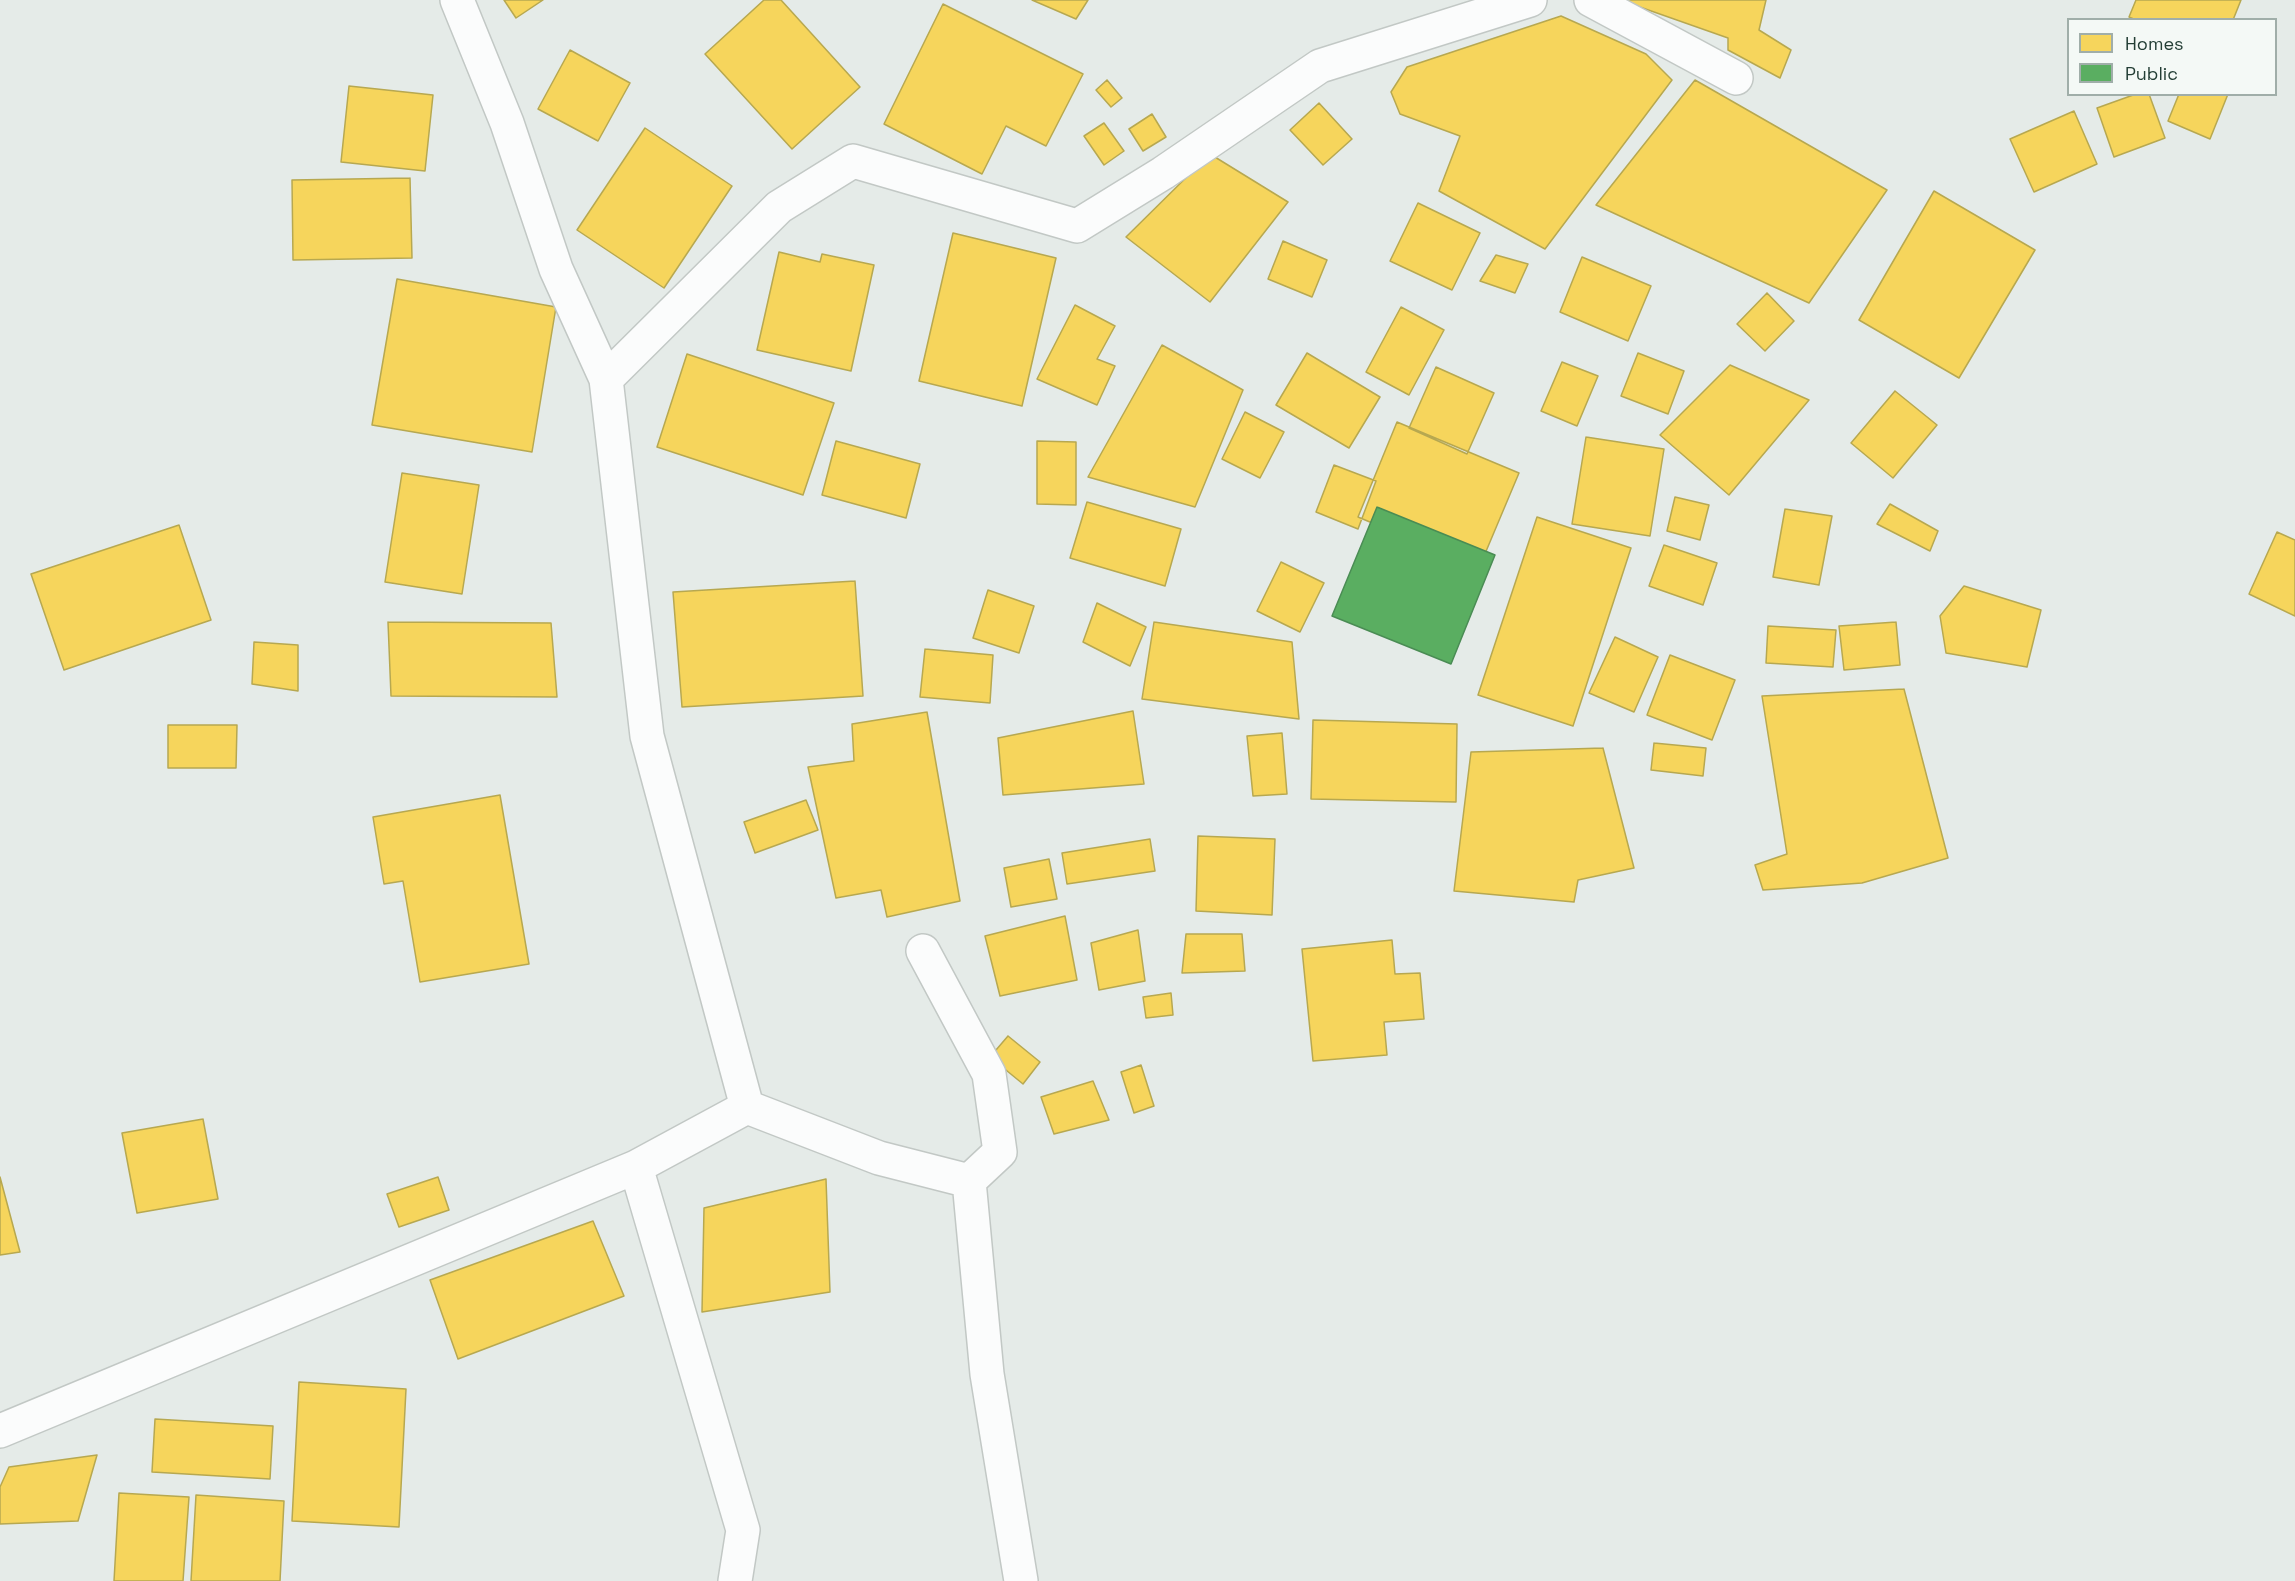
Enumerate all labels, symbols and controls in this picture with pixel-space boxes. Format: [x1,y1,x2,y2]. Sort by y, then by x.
legend [2067,18,2277,96]
text: Homes [2125,32,2184,55]
text: Public [2125,62,2178,85]

